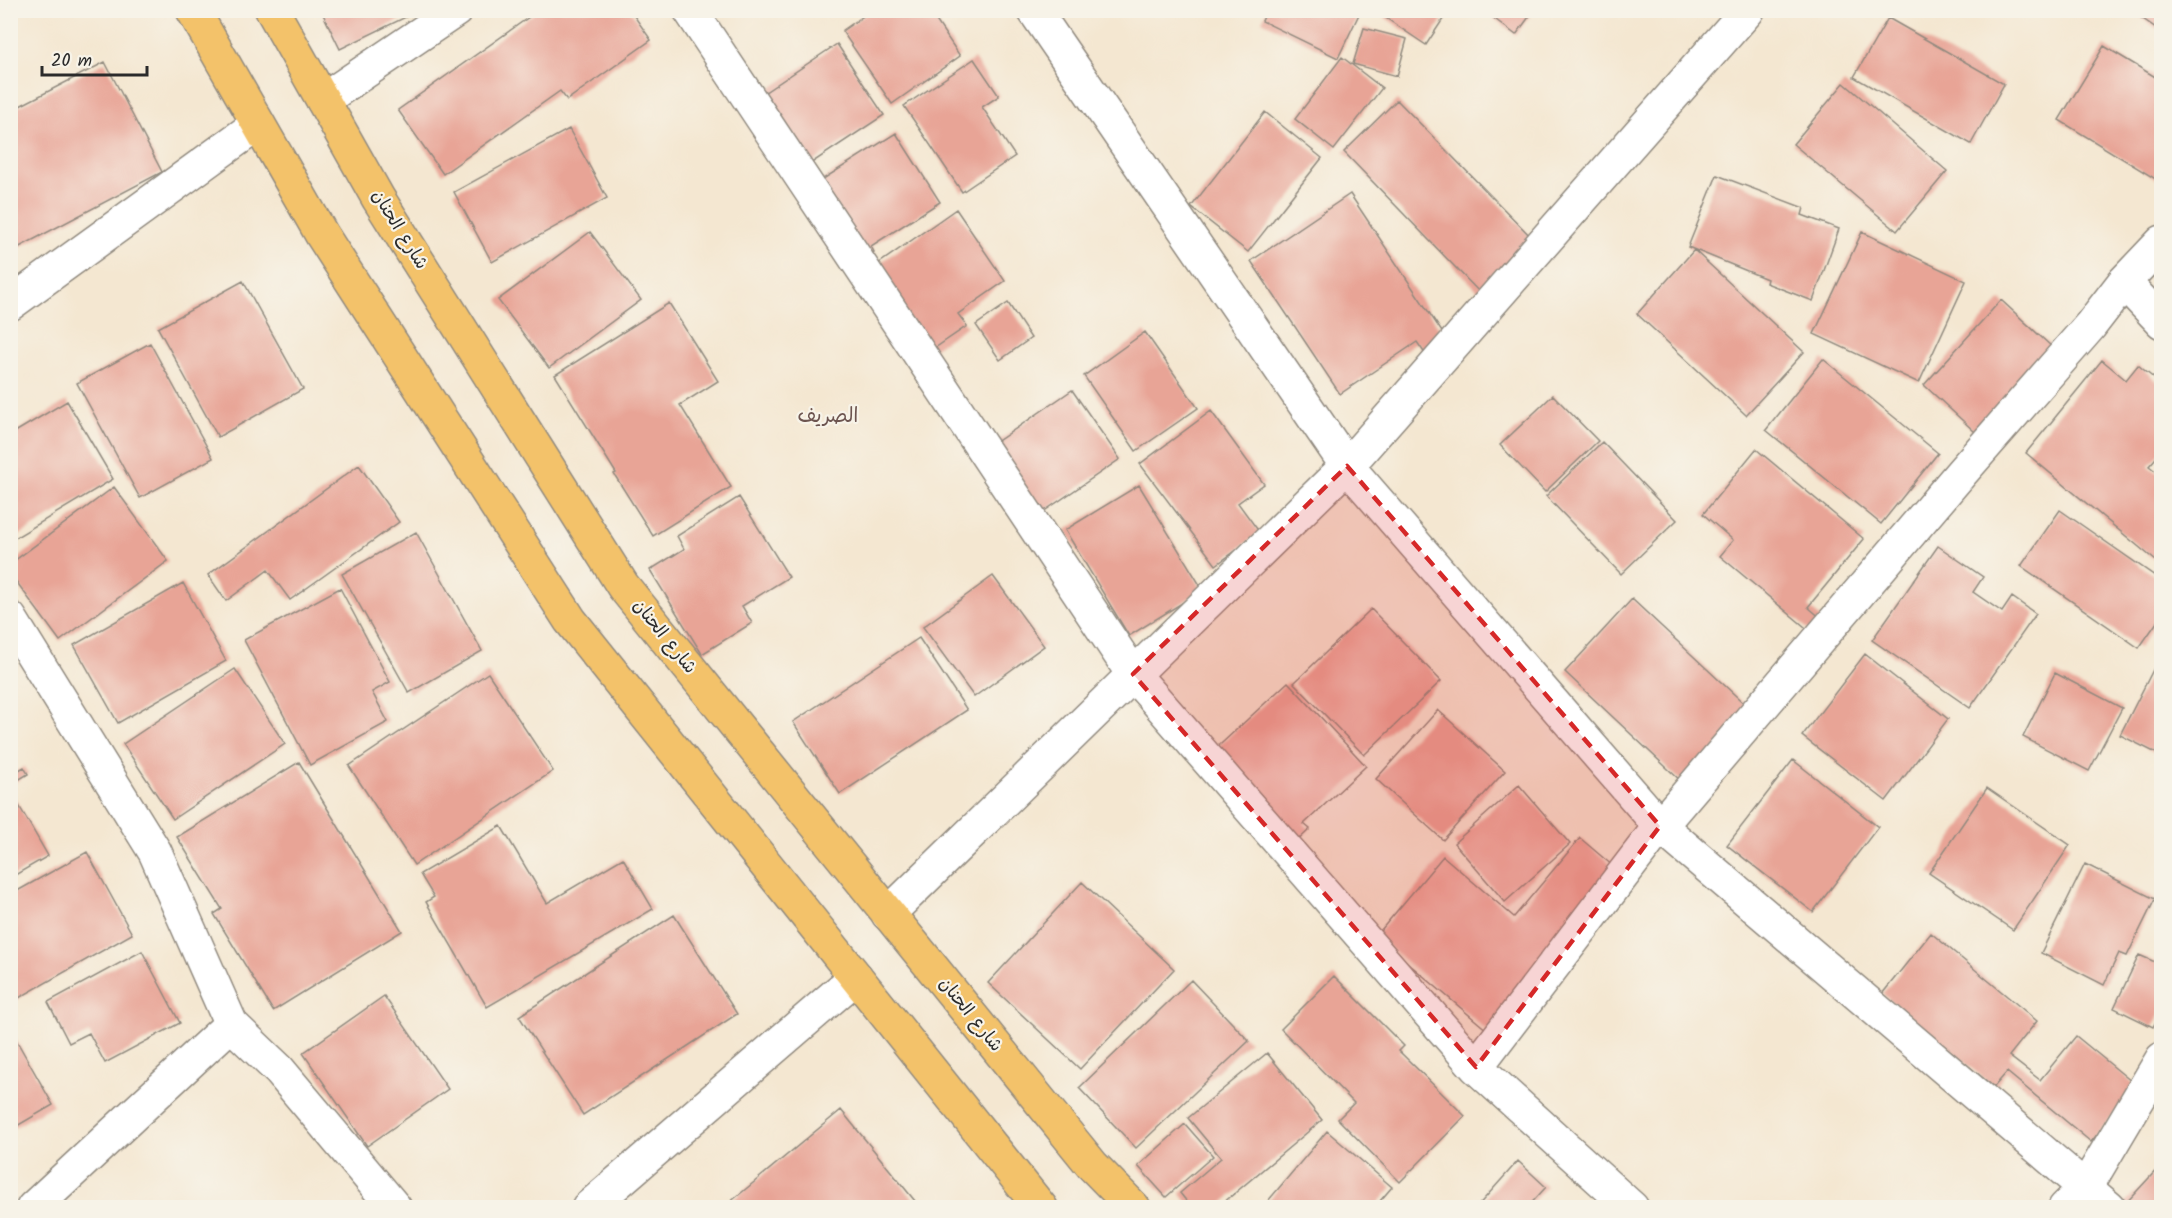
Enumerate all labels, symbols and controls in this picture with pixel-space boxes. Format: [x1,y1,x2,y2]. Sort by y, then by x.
scale bar [42,39,147,77]
text: 20 m [51,47,92,76]
street label: شارع الحنان [363,184,435,276]
district label: الصريف [798,401,858,433]
street label: شارع الحنان [625,593,703,681]
street label: شارع الحنان [931,971,1009,1059]

